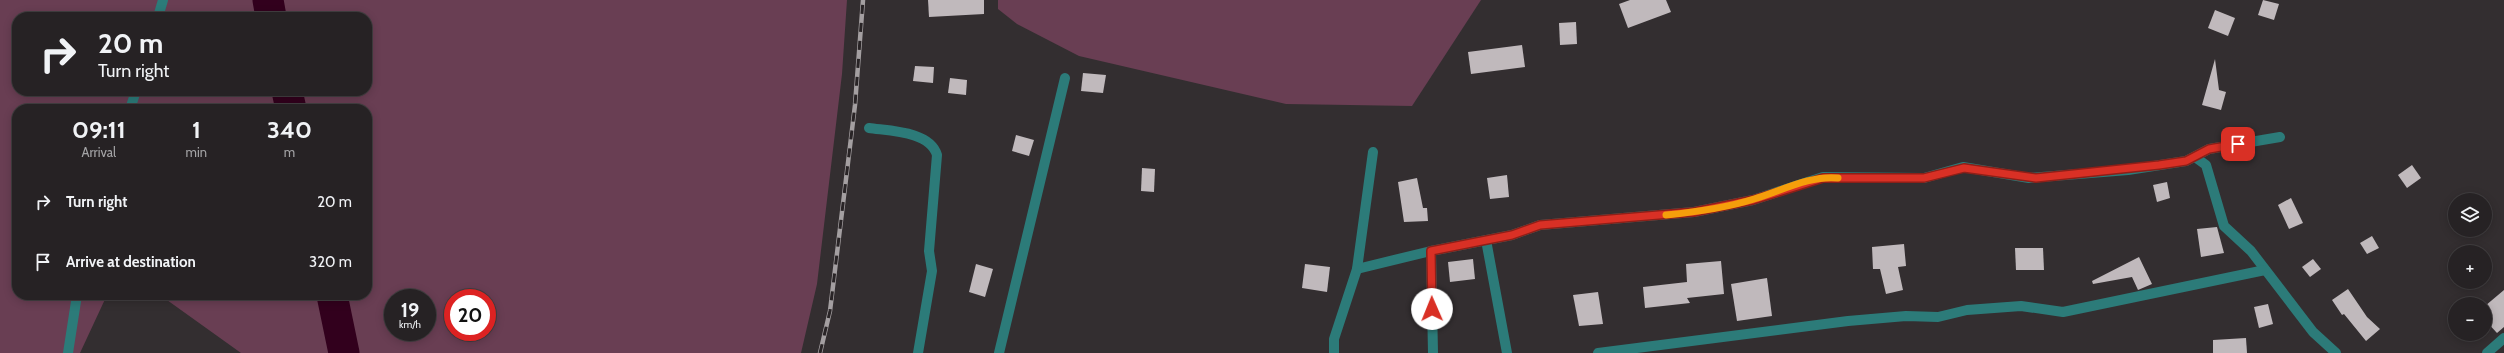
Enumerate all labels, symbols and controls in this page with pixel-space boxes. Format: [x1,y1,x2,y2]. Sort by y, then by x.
text: 20 m [98,26,163,60]
icon: right [32,28,84,80]
text: Turn right [98,60,169,82]
text: 09:11 [72,115,126,144]
text: 1 [192,115,201,144]
text: 340 [267,115,312,144]
pin [2221,127,2255,161]
icon: arrive [2227,133,2249,155]
text: Arrival [82,144,116,160]
text: min [186,144,207,160]
text: m [284,144,295,160]
icon: right [32,191,54,213]
text: Turn right [66,193,127,211]
text: 20 m [317,193,352,211]
map controls [2448,193,2492,341]
button: layers [2448,193,2492,237]
button: + [2448,245,2492,289]
icon: arrive [32,251,54,273]
text: Arrive at destination [66,253,196,271]
text: 320 m [309,253,352,271]
position arrow [1411,288,1453,330]
speed limit sign: 20 [444,289,496,341]
button: − [2448,297,2492,341]
text: 19 [401,298,419,322]
text: km/h [399,318,421,331]

